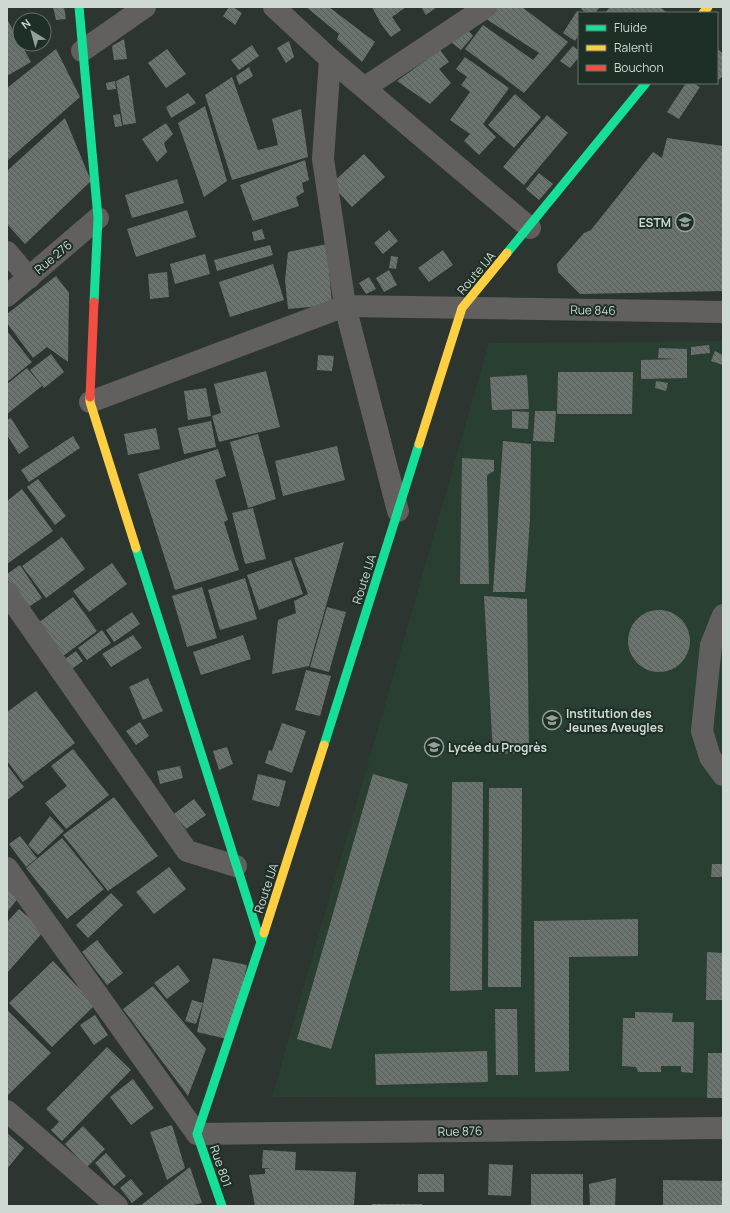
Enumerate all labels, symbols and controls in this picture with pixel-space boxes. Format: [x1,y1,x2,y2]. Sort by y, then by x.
north arrow [12,12,52,52]
legend [578,12,718,84]
text: N [18,15,33,32]
text: Fluide [614,19,647,36]
text: Ralenti [614,39,653,56]
text: Bouchon [614,59,664,76]
school or university icon: ESTM [674,211,696,233]
place label: ESTM [639,214,671,231]
street label: Rue 276 [31,236,75,278]
street label: Route IJA [453,248,499,298]
street label: Rue 846 [570,301,616,319]
street label: Route IJA [348,552,380,606]
place label: Institution des Jeunes Aveugles [566,705,664,736]
school or university icon: Institution des Jeunes Aveugles [541,709,563,731]
school or university icon: Lycée du Progrès [423,736,445,758]
place label: Lycée du Progrès [448,739,547,756]
street label: Route IJA [250,861,282,915]
street label: Rue 876 [438,1122,482,1140]
street label: Rue 801 [206,1143,236,1189]

